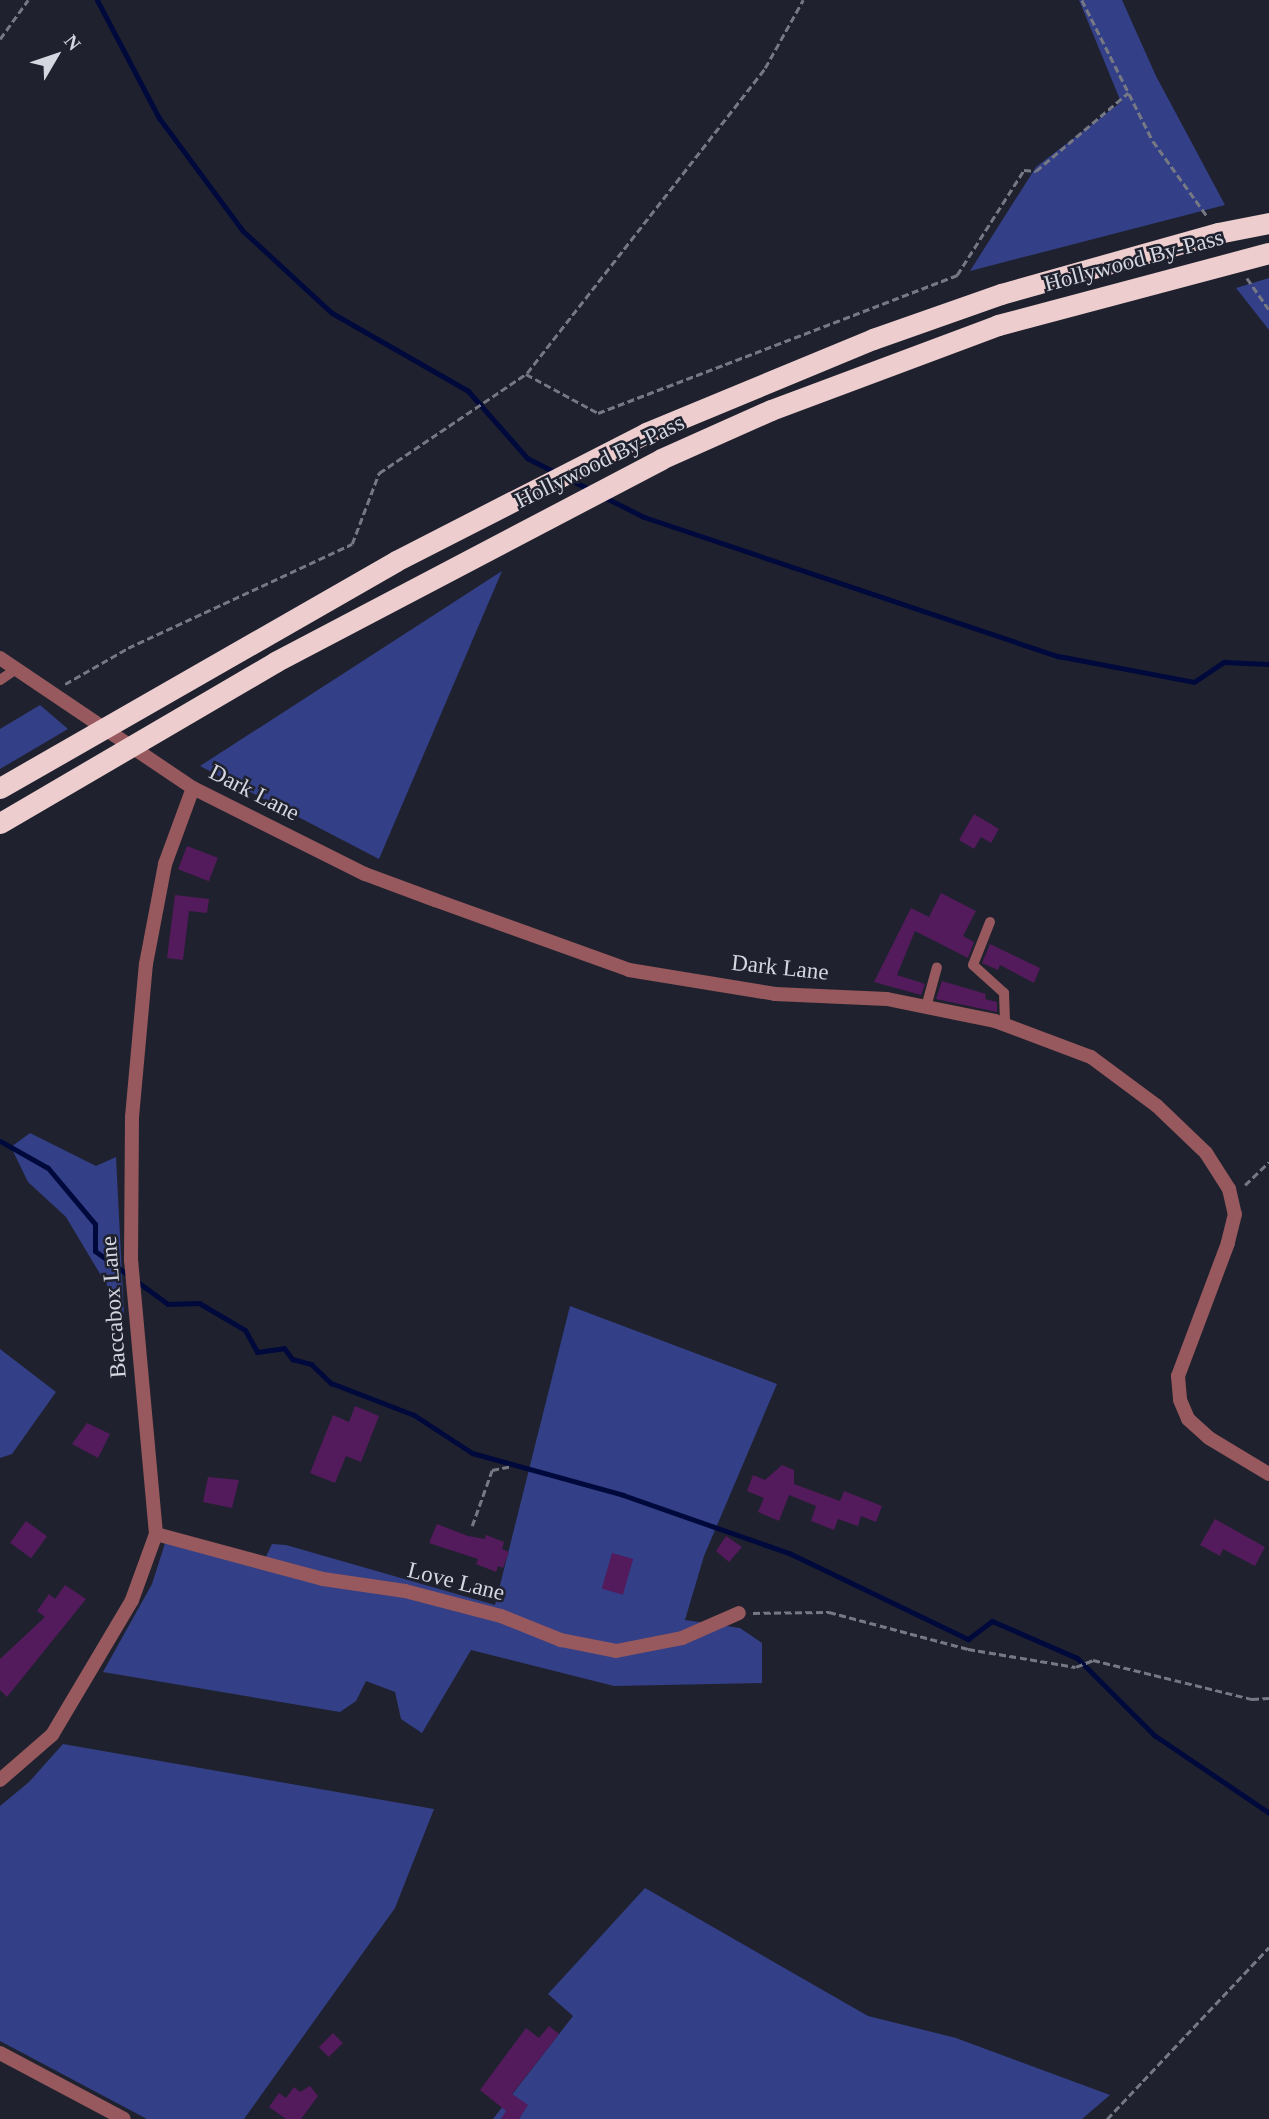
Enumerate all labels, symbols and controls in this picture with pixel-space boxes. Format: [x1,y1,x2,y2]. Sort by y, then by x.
north arrow [21,21,91,91]
text: N [60,31,85,54]
street label: Hollywood By-Pass [1041,224,1227,298]
street label: Hollywood By-Pass [511,409,689,515]
street label: Dark Lane [204,759,304,827]
street label: Dark Lane [730,949,830,987]
street label: Baccabox Lane [95,1235,133,1379]
street label: Love Lane [405,1557,507,1607]

